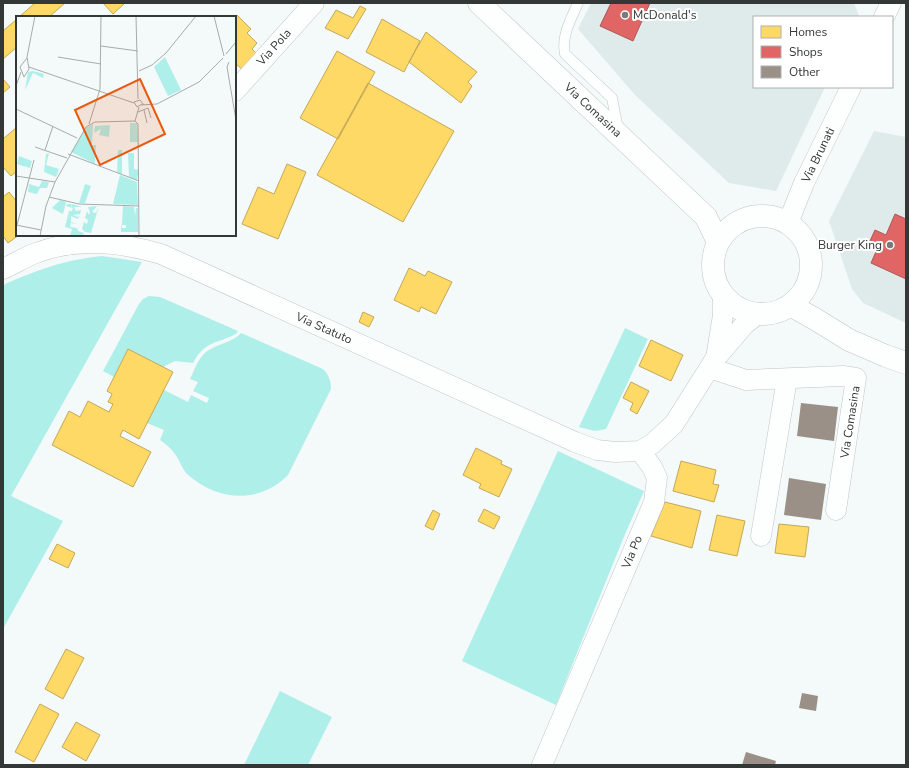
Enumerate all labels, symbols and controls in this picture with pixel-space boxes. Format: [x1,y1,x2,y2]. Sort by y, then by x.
place label: McDonald's [633,7,697,23]
marker: McDonald's [620,10,630,20]
inset map [16,16,236,236]
legend [753,16,893,88]
text: Homes [789,24,827,40]
street label: Via Pola [253,25,295,70]
text: Shops [789,44,823,60]
text: Other [789,64,821,80]
street label: Via Comasina [560,79,625,141]
street label: Via Brunati [797,125,838,186]
place label: Burger King [818,237,882,253]
marker: Burger King [885,240,895,250]
street label: Via Statuto [292,308,355,348]
street label: Via Comasina [836,385,864,460]
street label: Via Po [618,533,646,572]

